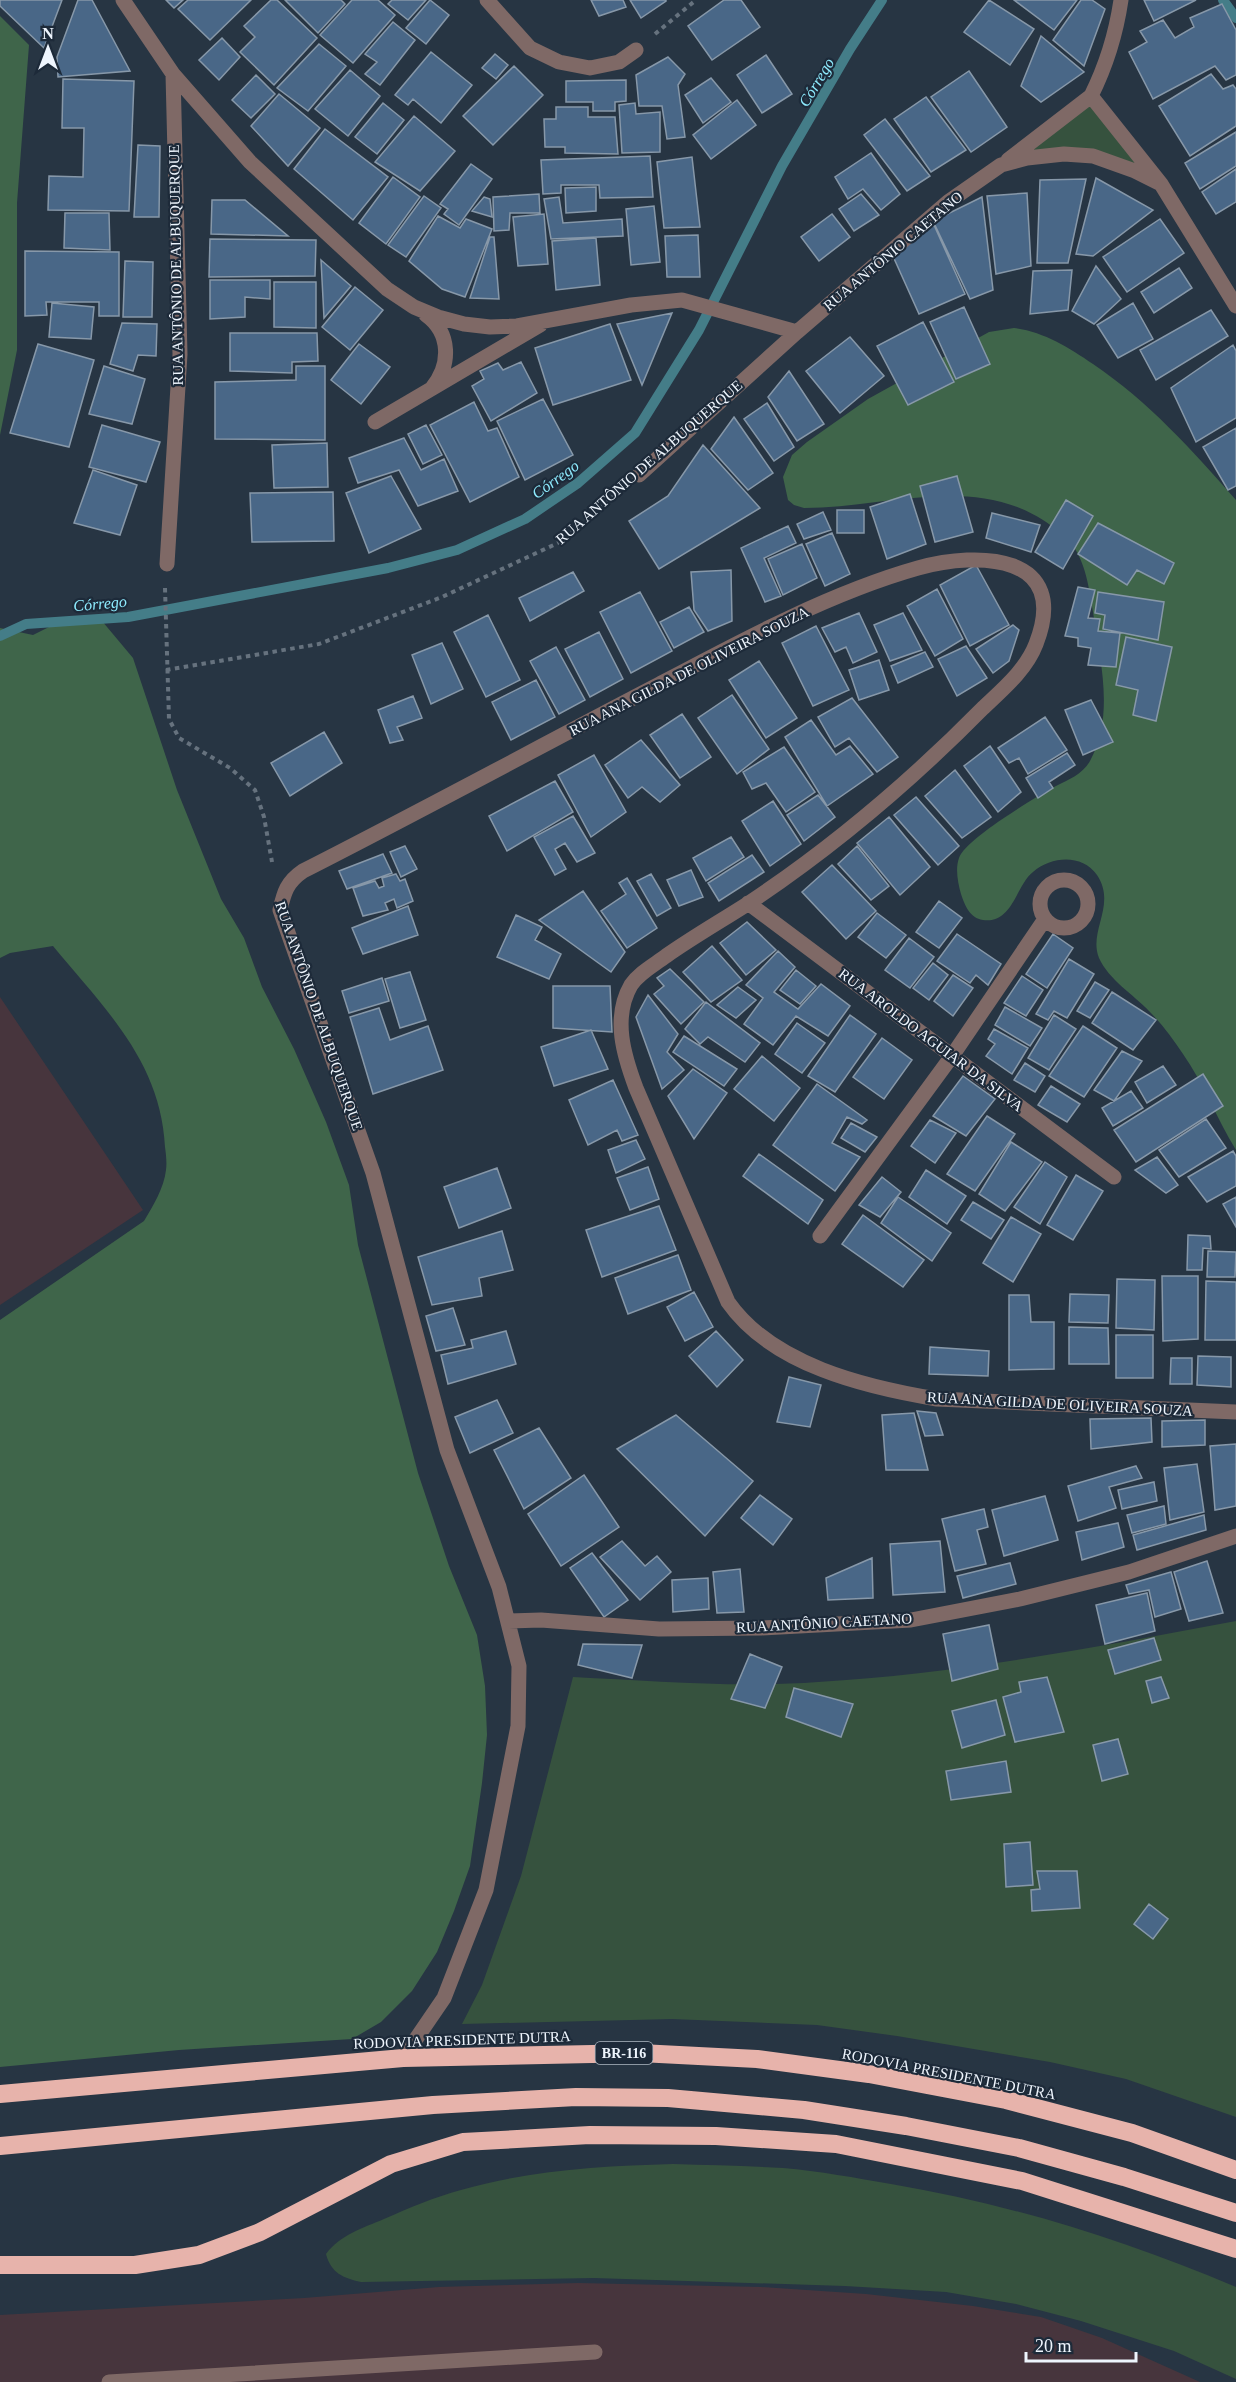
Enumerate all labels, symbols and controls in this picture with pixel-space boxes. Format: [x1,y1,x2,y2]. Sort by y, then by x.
north arrow [18,18,78,78]
text: N [42,25,54,42]
water label: Córrego [795,55,838,110]
street label: RUA ANTÔNIO DE ALBUQUERQUE [166,144,186,386]
street label: RUA ANTÔNIO CAETANO [820,188,966,314]
street label: RUA ANTÔNIO DE ALBUQUERQUE [553,377,745,547]
water label: Córrego [529,457,583,503]
water label: Córrego [73,593,128,615]
street label: RUA ANA GILDA DE OLIVEIRA SOUZA [567,603,811,739]
street label: RUA ANTÔNIO DE ALBUQUERQUE [272,899,366,1133]
street label: RUA AROLDO AGUIAR DA SILVA [836,965,1026,1115]
street label: RUA ANA GILDA DE OLIVEIRA SOUZA [927,1389,1194,1419]
street label: RUA ANTÔNIO CAETANO [736,1610,913,1636]
street label: RODOVIA PRESIDENTE DUTRA [353,2028,571,2052]
road number: BR-116 [596,2042,652,2064]
street label: RODOVIA PRESIDENTE DUTRA [841,2045,1057,2103]
scale bar [1026,2325,1136,2363]
text: 20 m [1035,2336,1072,2356]

